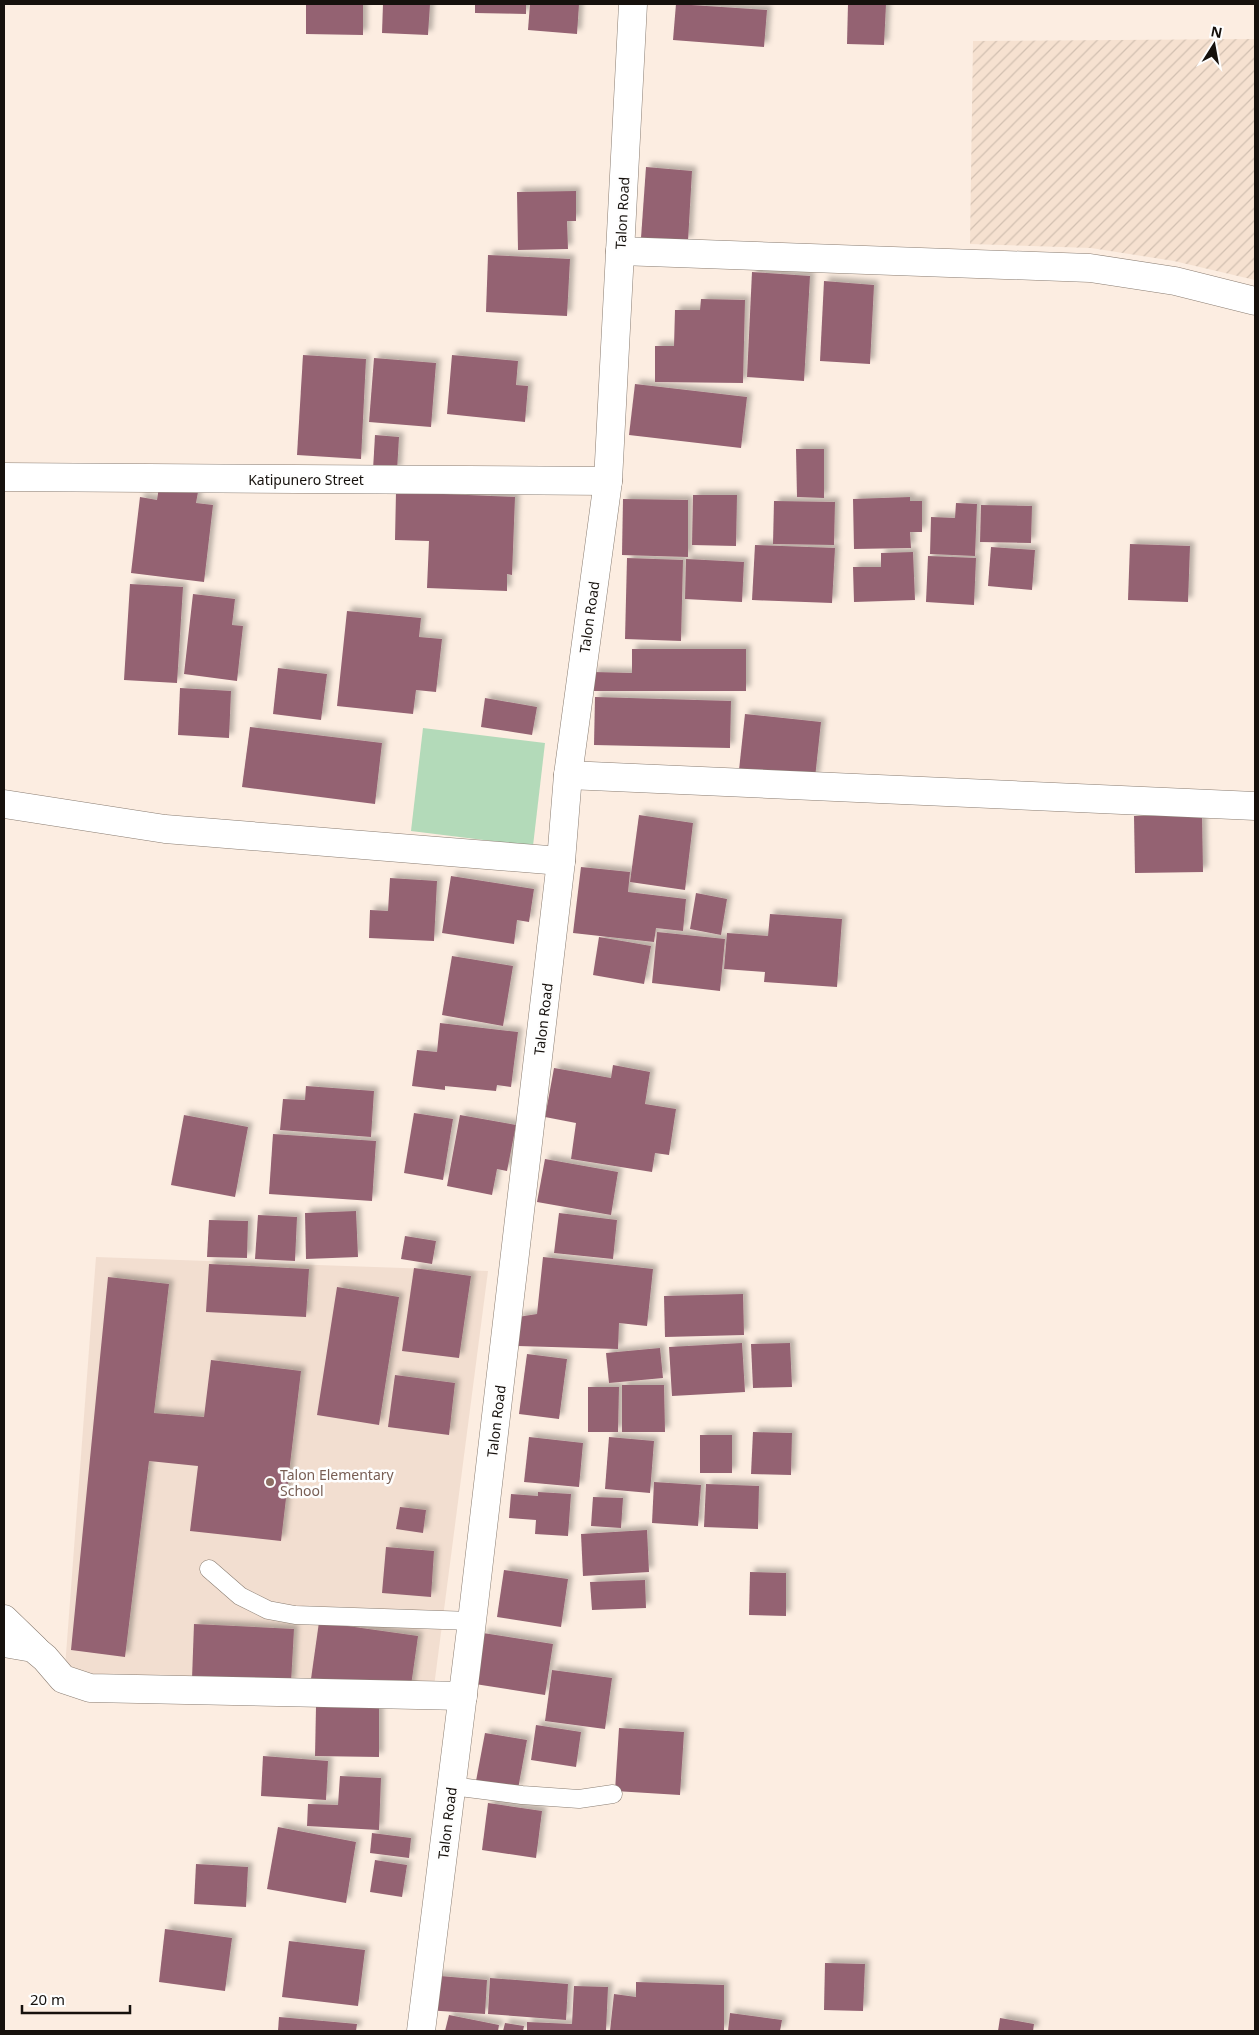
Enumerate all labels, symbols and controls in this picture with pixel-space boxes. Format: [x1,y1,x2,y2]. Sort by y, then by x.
north arrow [1189,20,1239,70]
text: N [1209,21,1224,42]
street label: Talon Road [611,176,633,250]
street label: Katipunero Street [248,470,364,489]
street label: Talon Road [575,580,603,654]
street label: Talon Road [529,982,557,1056]
street label: Talon Road [482,1384,510,1458]
place label: Talon Elementary School [280,1465,395,1500]
marker: Talon Elementary School [264,1476,276,1488]
street label: Talon Road [433,1786,461,1860]
scale bar [22,1982,130,2014]
text: 20 m [30,1989,65,2009]

